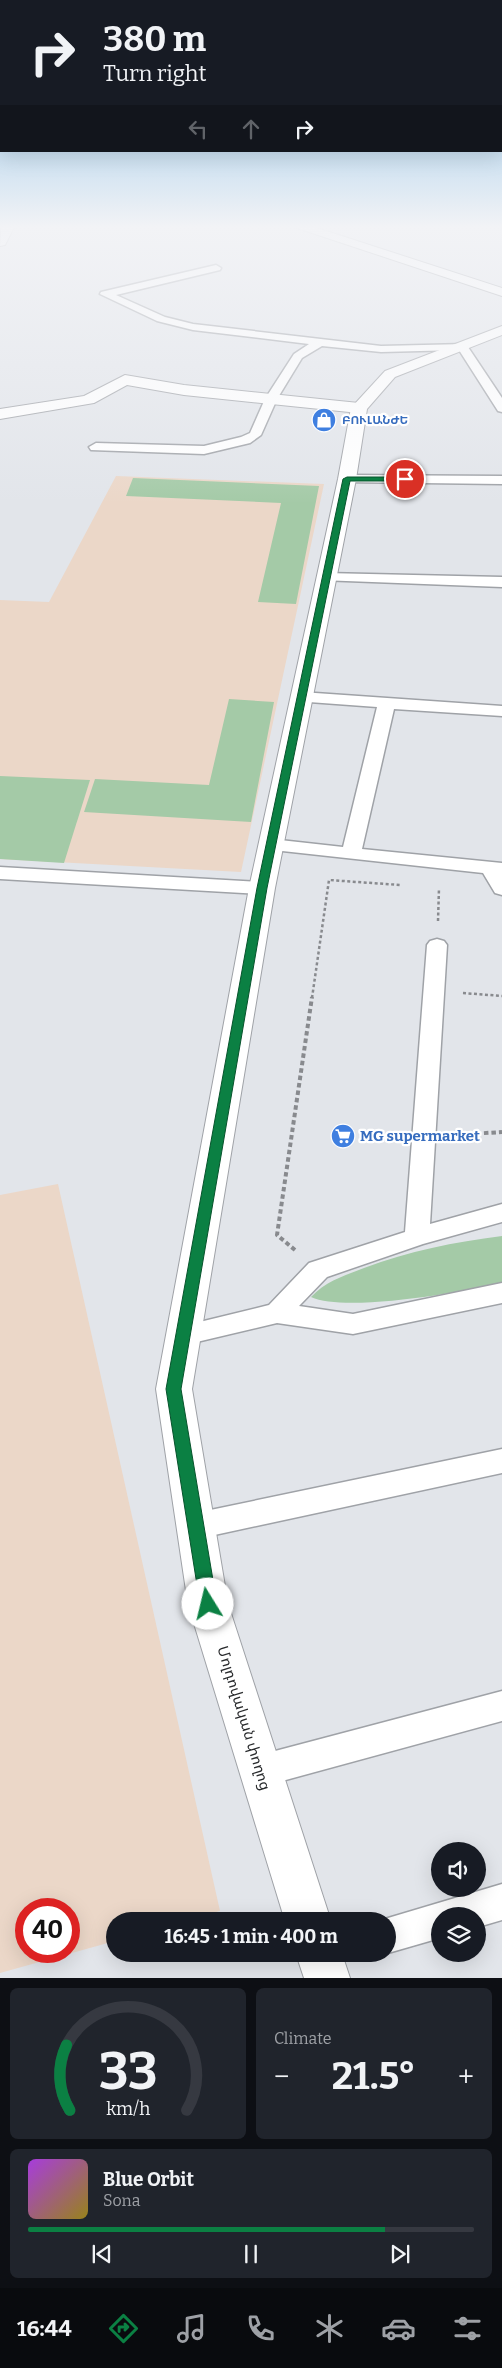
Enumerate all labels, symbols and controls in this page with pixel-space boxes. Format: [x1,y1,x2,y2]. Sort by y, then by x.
text: 380 m [103,18,206,60]
icon: right [20,20,85,85]
text: Turn right [103,60,206,87]
icon: left [184,115,212,143]
icon: ahead [237,115,265,143]
icon: right [290,115,318,143]
shop icon: ԲՈՒԼԱՆԺԵ [311,407,337,433]
place label: ԲՈՒԼԱՆԺԵ [342,413,408,427]
pin [384,458,426,500]
icon: arrive [391,465,419,493]
supermarket icon: MG supermarket [330,1123,356,1149]
place label: MG supermarket [360,1127,480,1145]
position arrow [181,1577,233,1629]
street label: Մոլդովական փողոց [213,1644,275,1792]
map controls [431,1842,486,1962]
button: sound [431,1842,486,1897]
speed limit sign: 40 [15,1898,80,1963]
button: layers [431,1907,486,1962]
text: 16:45 · 1 min · 400 m [164,1925,338,1948]
text: Climate [274,2029,332,2048]
text: 33 [98,2040,158,2103]
text: 21.5° [332,2053,416,2099]
text: − [274,2060,289,2093]
text: + [458,2060,474,2093]
text: km/h [106,2098,150,2120]
text: Blue Orbit [103,2168,194,2191]
text: Sona [103,2191,140,2210]
icon: previous [88,2240,116,2268]
icon: pause [237,2240,265,2268]
icon: next [386,2240,414,2268]
icon: directions [106,2311,141,2346]
icon: music [174,2311,209,2346]
icon: phone [243,2311,278,2346]
icon: climate [312,2311,347,2346]
icon: car [381,2311,416,2346]
icon: filters [450,2311,485,2346]
text: 16:44 [17,2315,72,2342]

